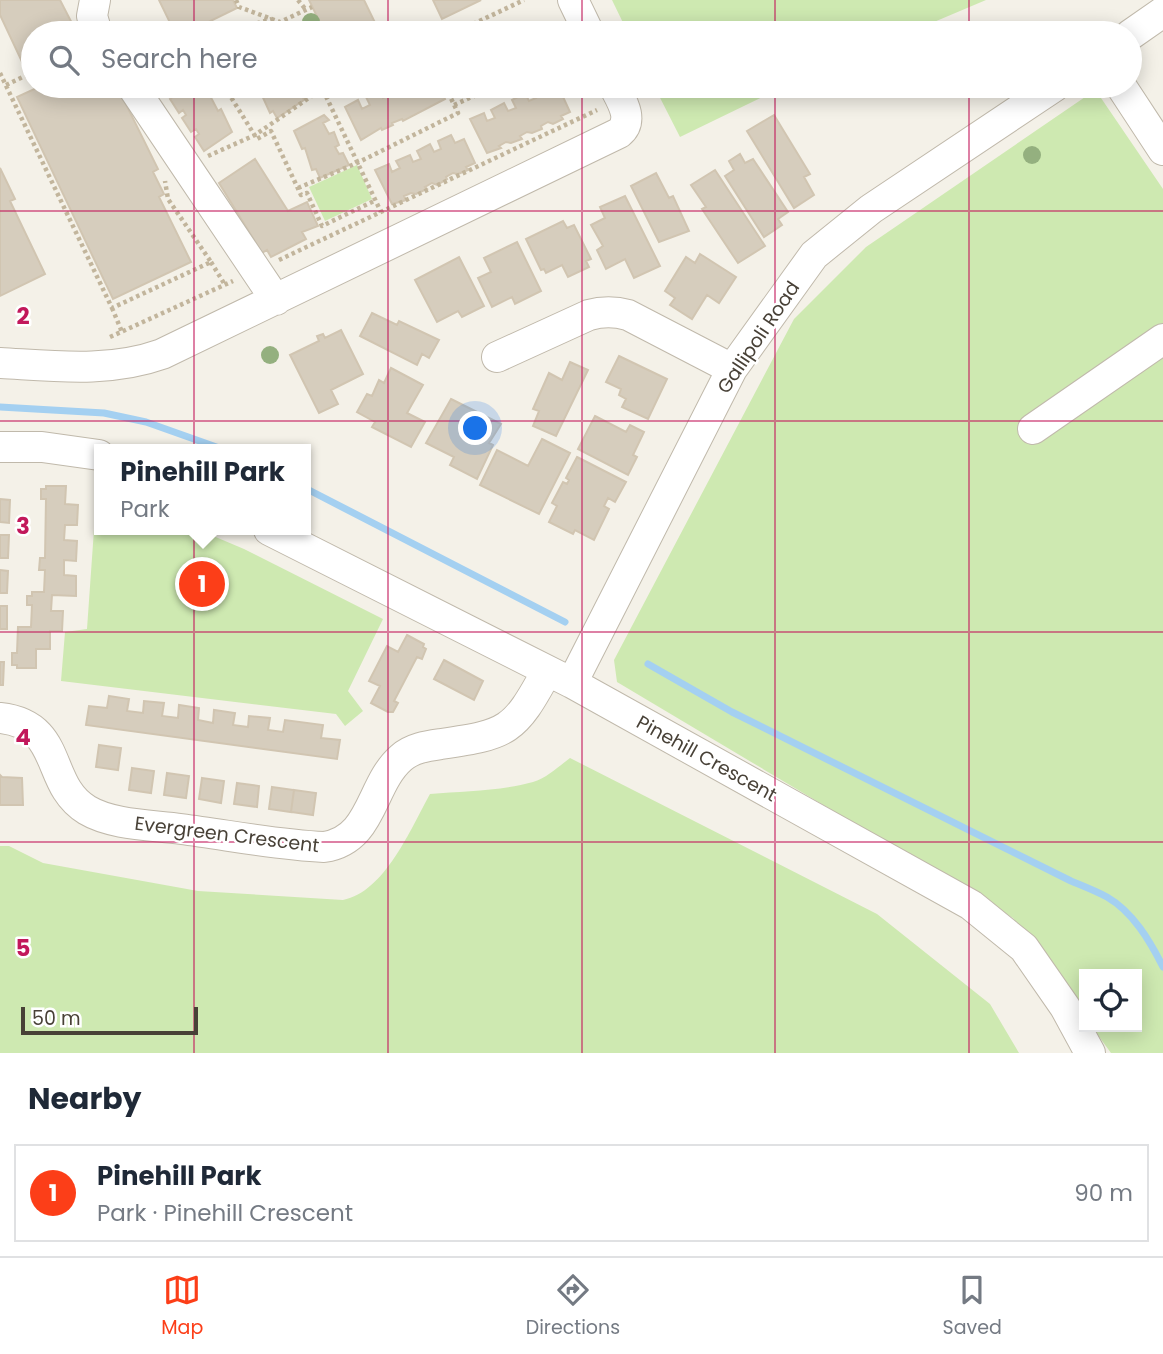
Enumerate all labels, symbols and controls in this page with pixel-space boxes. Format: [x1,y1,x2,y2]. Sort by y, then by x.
search box [21,21,1142,98]
icon: search [45,41,83,79]
text: Search here [101,41,258,77]
street label: Gallipoli Road [711,276,806,399]
text: 2 [16,300,30,332]
your location [458,411,492,445]
popup [94,444,311,535]
text: Pinehill Park [120,454,285,490]
text: Park [120,493,170,525]
text: 3 [16,510,30,542]
pin: 1 [179,558,225,610]
street label: Pinehill Crescent [632,709,782,808]
text: 4 [15,721,31,753]
street label: Evergreen Crescent [133,810,321,859]
text: 5 [16,932,30,964]
map controls [1079,969,1142,1032]
button: locate [1079,969,1142,1032]
scale bar [21,1004,198,1036]
text: 50 m [32,1005,81,1032]
text: Nearby [28,1077,142,1120]
text: Pinehill Park [97,1158,262,1194]
text: 1 [49,1177,57,1209]
text: 90 m [1074,1177,1133,1209]
text: Park · Pinehill Crescent [97,1197,353,1229]
tab: Map [161,1271,203,1342]
tab: Directions [526,1271,620,1342]
tab: Saved [943,1271,1002,1342]

